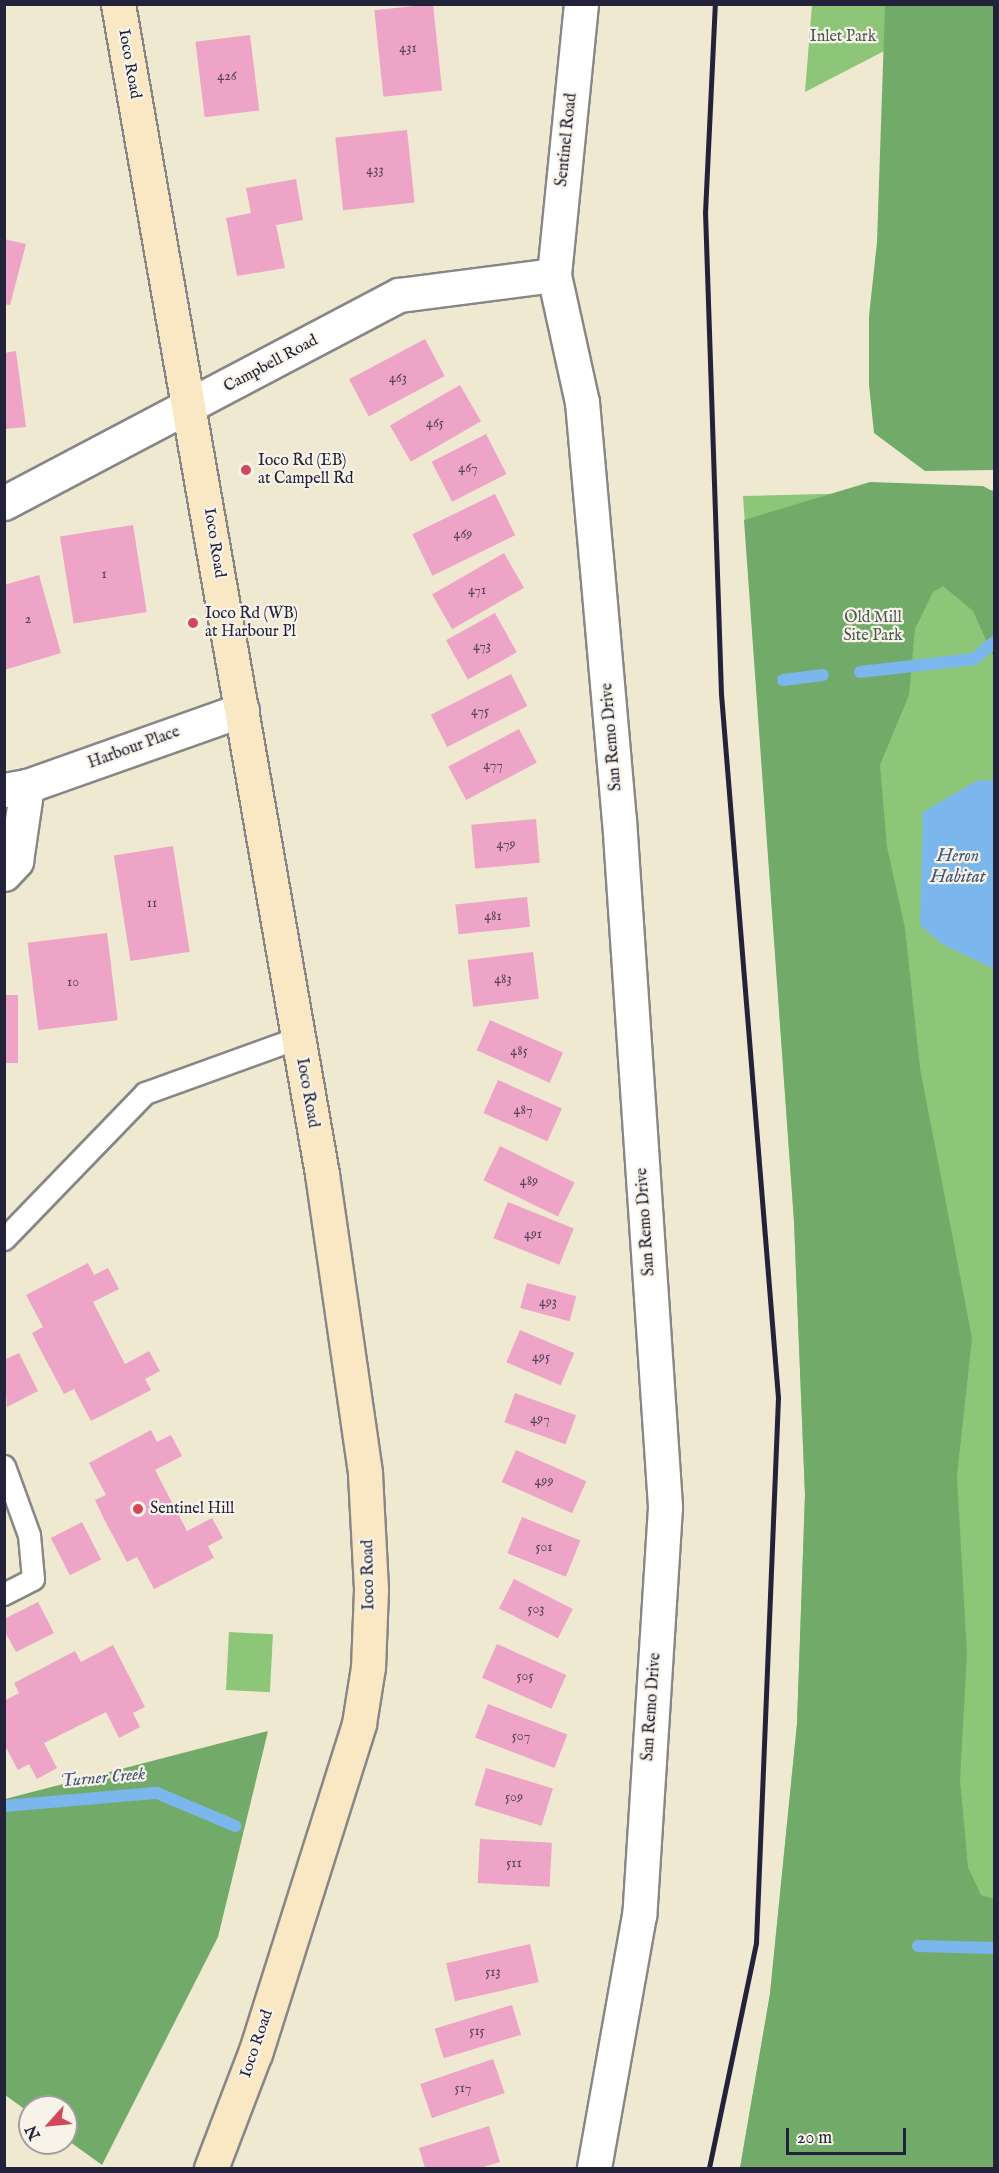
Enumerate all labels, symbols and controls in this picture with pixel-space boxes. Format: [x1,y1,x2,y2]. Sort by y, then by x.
park label: Inlet Park [810,27,876,47]
street label: Ioco Road [113,28,145,100]
house number: 431 [399,40,417,56]
house number: 426 [217,68,237,84]
street label: Sentinel Road [553,92,581,188]
house number: 433 [366,162,384,178]
street label: Campbell Road [221,331,321,397]
house number: 463 [389,370,407,386]
house number: 465 [426,415,444,431]
place label: Ioco Rd (EB) at Campell Rd [258,451,354,489]
house number: 467 [458,460,478,476]
marker: Ioco Rd (EB) at Campell Rd [239,463,253,477]
street label: Ioco Road [199,507,229,579]
house number: 469 [454,526,472,542]
house number: 1 [101,566,107,582]
house number: 471 [468,582,486,598]
place label: Ioco Rd (WB) at Harbour Pl [205,604,298,642]
park label: Old Mill Site Park [843,608,903,646]
house number: 2 [25,611,31,627]
marker: Ioco Rd (WB) at Harbour Pl [186,616,200,630]
house number: 473 [473,638,491,654]
street label: San Remo Drive [598,682,626,792]
house number: 475 [471,703,489,719]
street label: Harbour Place [86,723,182,773]
house number: 477 [483,757,503,773]
house number: 479 [496,836,516,852]
water label: Heron Habitat [930,847,986,890]
house number: 11 [147,895,157,911]
house number: 481 [484,908,502,924]
house number: 483 [494,971,512,987]
house number: 10 [67,974,79,990]
house number: 485 [510,1043,528,1059]
street label: Ioco Road [291,1057,323,1129]
house number: 487 [514,1102,532,1118]
street label: San Remo Drive [633,1167,659,1277]
house number: 489 [520,1173,538,1189]
house number: 491 [524,1226,542,1242]
house number: 493 [539,1294,557,1310]
house number: 495 [532,1349,550,1365]
house number: 497 [530,1411,550,1427]
house number: 499 [534,1473,554,1489]
place label: Sentinel Hill [150,1499,234,1519]
marker: Sentinel Hill [131,1502,145,1516]
house number: 501 [535,1539,553,1555]
street label: Ioco Road [359,1540,379,1610]
house number: 503 [527,1601,545,1617]
street label: San Remo Drive [639,1652,665,1762]
house number: 505 [517,1668,533,1684]
house number: 507 [512,1728,530,1744]
water label: Turner Creek [60,1765,146,1793]
house number: 509 [505,1789,523,1805]
house number: 511 [506,1855,522,1871]
house number: 513 [485,1964,501,1980]
street label: Ioco Road [236,2008,278,2080]
house number: 515 [469,2023,485,2039]
house number: 517 [455,2080,471,2096]
north arrow [18,2095,78,2155]
scale bar [789,2116,909,2154]
text: N [22,2122,46,2143]
text: 20 m [797,2127,832,2150]

